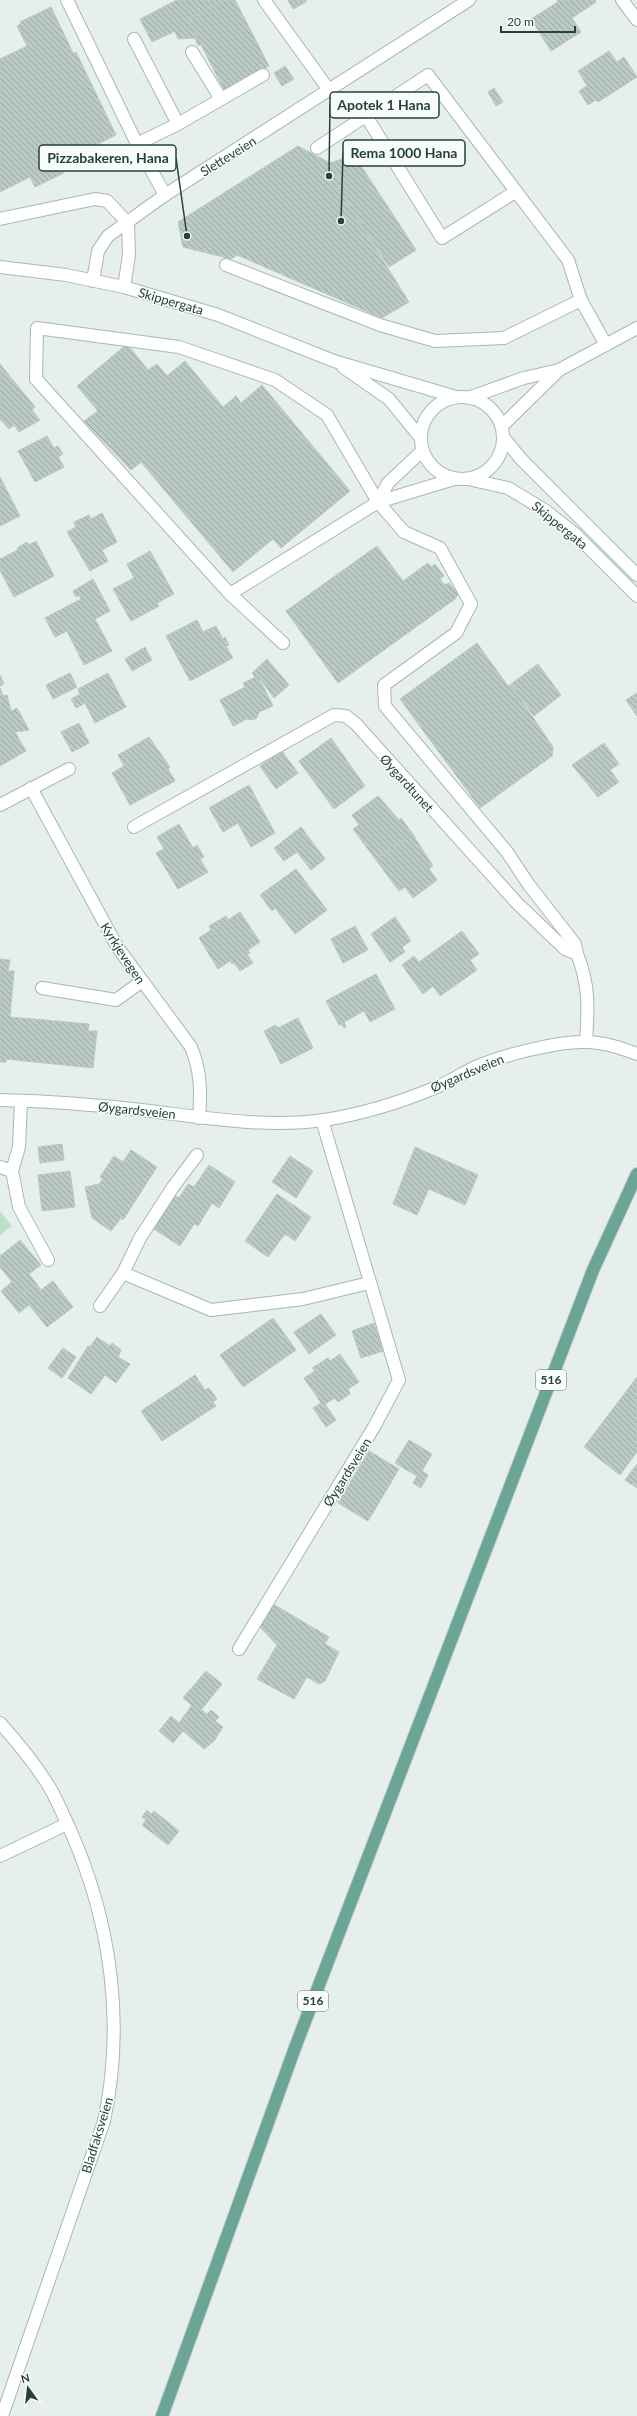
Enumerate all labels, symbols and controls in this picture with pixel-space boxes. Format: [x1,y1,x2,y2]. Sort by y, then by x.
scale bar [501,8,575,34]
text: 20 m [507,14,534,29]
callout: Apotek 1 Hana [330,92,439,118]
text: Apotek 1 Hana [336,96,431,113]
street label: Sletteveien [197,133,259,179]
callout: Rema 1000 Hana [343,140,465,166]
text: Rema 1000 Hana [351,144,457,161]
callout: Pizzabakeren, Hana [39,145,176,171]
text: Pizzabakeren, Hana [47,149,169,166]
street label: Skippergata [137,284,205,318]
street label: Skippergata [529,498,591,552]
street label: Øygardtunet [377,751,437,816]
street label: Kyrkjevegen [97,919,149,987]
street label: Øygardsveien [428,1050,506,1096]
street label: Øygardsveien [97,1098,177,1122]
road number: 516 [536,1370,566,1390]
street label: Øygardsveien [320,1435,374,1509]
road number: 516 [298,1991,328,2011]
street label: Bladfaksveien [78,2095,116,2175]
north arrow [8,2368,48,2408]
text: N [20,2370,31,2385]

